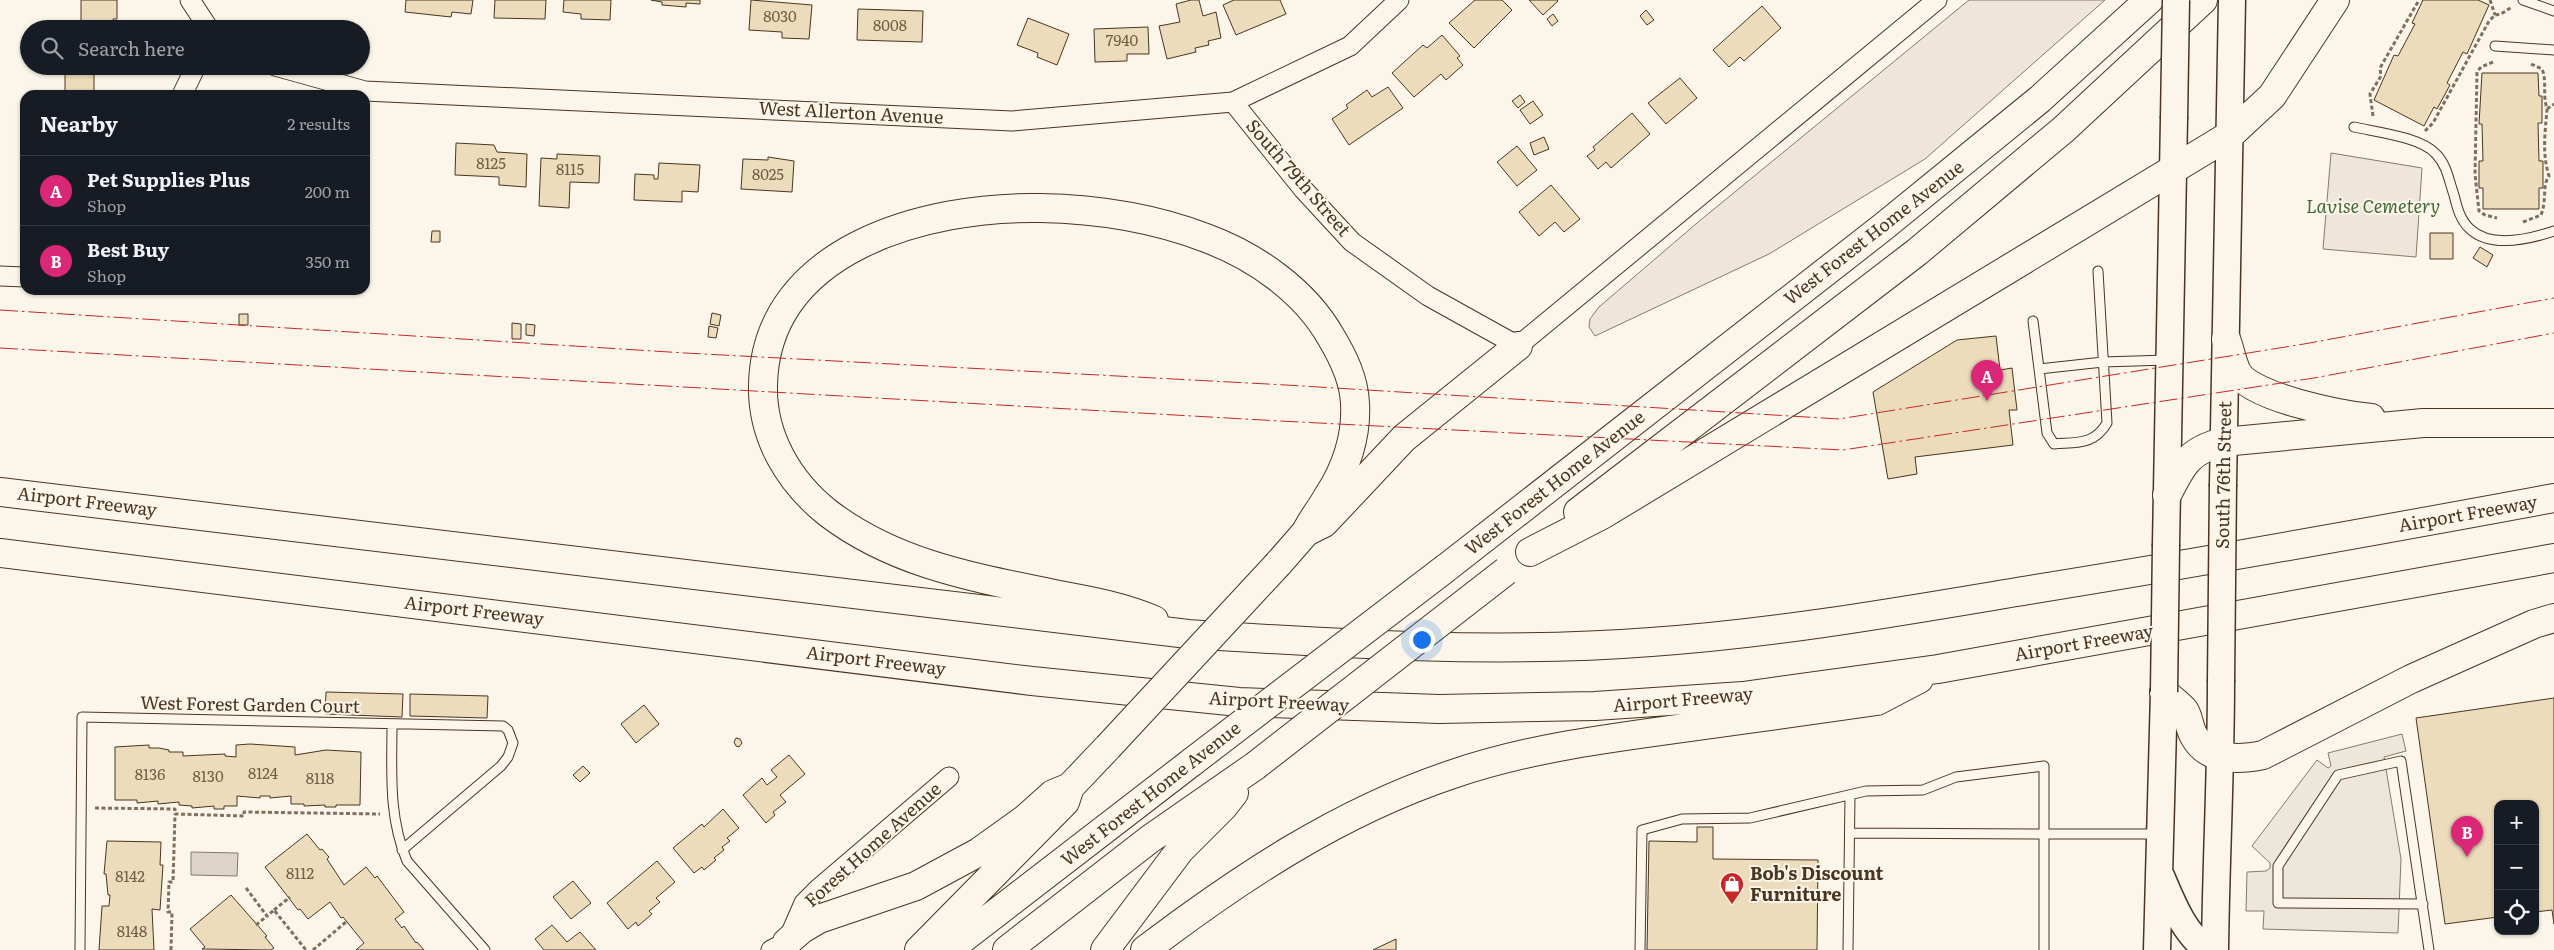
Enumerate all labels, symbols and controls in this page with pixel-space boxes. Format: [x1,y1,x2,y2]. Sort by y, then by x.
house number: 8030 [763,4,797,27]
house number: 8008 [873,13,907,36]
search box [20,20,370,75]
house number: 7940 [1106,28,1139,51]
icon: search [38,34,66,62]
text: Search here [78,34,185,62]
street label: West Allerton Avenue [758,93,944,130]
text: Nearby [40,107,118,138]
text: 2 results [287,111,350,135]
street label: South 79th Street [1240,112,1358,242]
house number: 8125 [476,151,506,174]
street label: West Forest Home Avenue [1777,153,1969,311]
house number: 8115 [556,157,584,180]
house number: 8025 [752,162,784,185]
text: Pet Supplies Plus [87,165,250,193]
text: A [50,179,62,203]
text: 200 m [305,179,350,203]
park label: Lavise Cemetery [2306,192,2440,219]
text: Shop [87,193,126,217]
text: Best Buy [87,235,169,263]
text: B [50,249,62,273]
text: 350 m [305,249,350,273]
text: Shop [87,263,126,287]
pin: A [1971,360,2003,401]
street label: South 76th Street [2208,400,2237,549]
street label: West Forest Home Avenue [1458,403,1650,561]
street label: Airport Freeway [16,479,159,523]
street label: Airport Freeway [2396,487,2540,538]
street label: Airport Freeway [403,588,546,632]
street label: Airport Freeway [2012,616,2156,667]
your location [1409,627,1435,653]
street label: Airport Freeway [805,638,948,682]
street label: Airport Freeway [1612,679,1755,718]
street label: Airport Freeway [1208,683,1351,718]
street label: West Forest Garden Court [140,688,361,719]
street label: West Forest Home Avenue [1054,714,1246,872]
house number: 8124 [248,761,278,784]
house number: 8136 [135,762,165,785]
house number: 8130 [192,764,224,787]
house number: 8118 [306,766,334,789]
street label: Forest Home Avenue [798,775,946,913]
map controls [2494,800,2539,935]
button: + [2494,800,2539,845]
pin: B [2451,816,2483,857]
button: − [2494,845,2539,890]
place label: Bob's Discount Furniture [1750,859,1883,907]
house number: 8112 [286,861,314,884]
house number: 8142 [115,864,145,887]
shop icon: Bob's Discount Furniture [1719,871,1745,905]
button: locate [2494,890,2539,935]
house number: 8148 [117,919,147,942]

